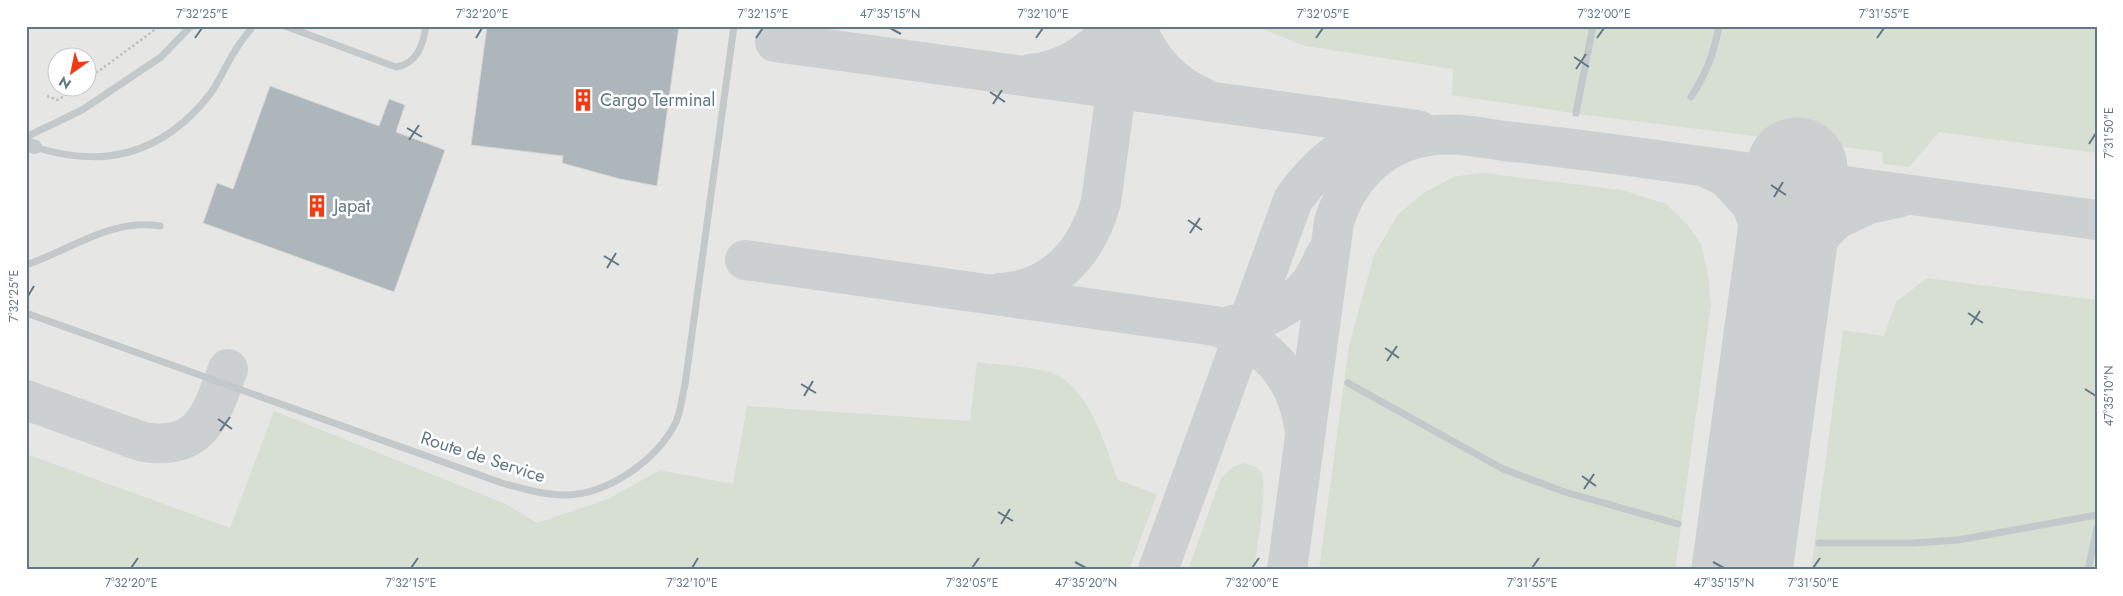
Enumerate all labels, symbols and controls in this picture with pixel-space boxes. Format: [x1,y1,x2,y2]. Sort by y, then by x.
text: 7°32'25"E [176,5,228,23]
text: 7°32'20"E [456,5,508,23]
text: 7°32'15"E [738,5,788,23]
text: 47°35'15"N [860,5,920,23]
text: 7°32'10"E [1017,5,1069,23]
text: 7°32'05"E [1297,5,1349,23]
text: 7°32'00"E [1577,5,1631,23]
text: 7°31'55"E [1859,5,1909,23]
north arrow [48,48,98,98]
text: N [55,71,75,94]
building icon: Cargo Terminal [570,87,596,113]
place label: Cargo Terminal [600,87,715,113]
text: 7°31'50"E [2100,107,2118,159]
building icon: Japat [304,193,330,219]
place label: Japat [332,193,371,219]
text: 7°32'25"E [5,270,23,322]
text: 47°35'10"N [2100,366,2118,426]
street label: Route de Service [417,425,549,489]
text: 7°32'20"E [105,574,157,592]
text: 7°32'15"E [386,574,436,592]
text: 7°32'10"E [666,574,718,592]
text: 7°32'05"E [946,574,998,592]
text: 47°35'20"N [1055,574,1117,592]
text: 7°32'00"E [1225,574,1279,592]
text: 7°31'55"E [1507,574,1557,592]
text: 47°35'15"N [1694,574,1754,592]
text: 7°31'50"E [1787,574,1839,592]

